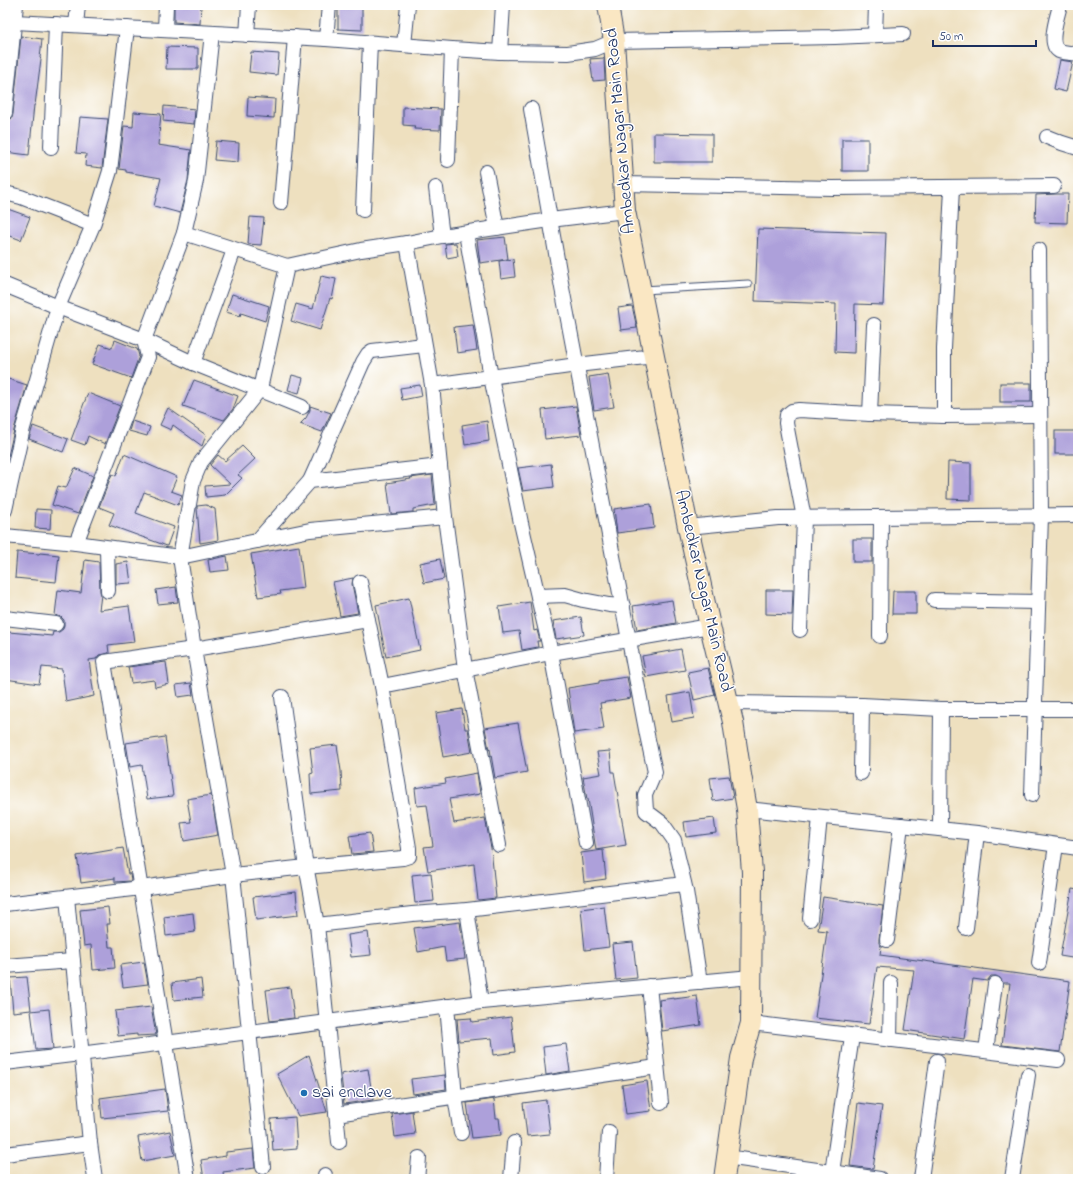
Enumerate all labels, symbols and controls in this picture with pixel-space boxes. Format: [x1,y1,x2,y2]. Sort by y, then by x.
scale bar [933,22,1036,48]
street label: Ambedkar Nagar Main Road [599,27,644,235]
text: 50 m [939,28,963,46]
street label: Ambedkar Nagar Main Road [666,487,739,695]
place label: sai enclave [312,1080,393,1106]
marker: sai enclave [299,1088,309,1098]

